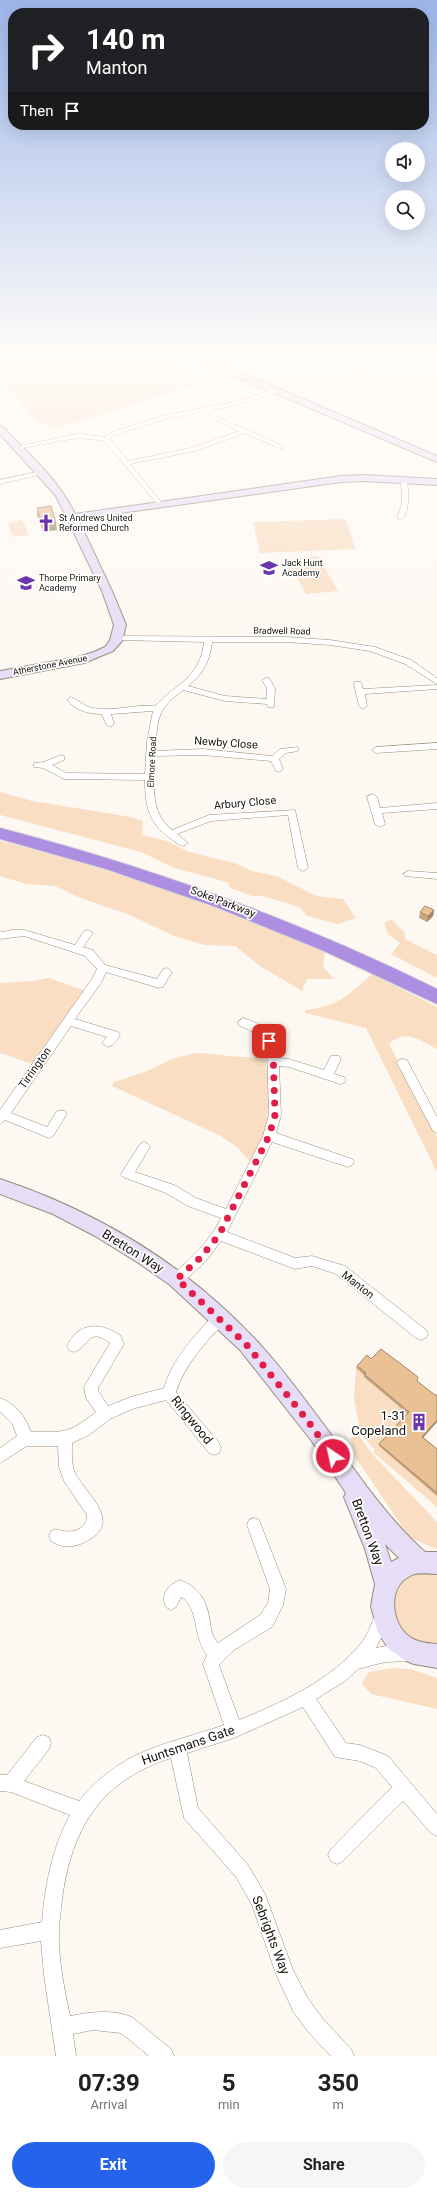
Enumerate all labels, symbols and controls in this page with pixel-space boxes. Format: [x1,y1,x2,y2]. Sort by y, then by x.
text: 140 m [86,23,165,56]
icon: right [20,24,72,76]
text: Manton [86,57,147,78]
icon: arrive [61,100,83,122]
text: Then [20,102,53,120]
map controls [385,142,425,230]
button: sound [385,142,425,182]
button: search [385,190,425,230]
church icon: St Andrews United Reformed Church [36,513,56,533]
place label: St Andrews United Reformed Church [59,513,133,533]
school or university icon: Jack Hunt Academy [259,558,279,578]
place label: Jack Hunt Academy [282,558,323,578]
school or university icon: Thorpe Primary Academy [16,573,36,593]
place label: Thorpe Primary Academy [39,573,101,593]
street label: Bradwell Road [253,626,311,636]
street label: Atherstone Avenue [12,653,88,677]
street label: Newby Close [194,734,258,752]
street label: Elmore Road [146,736,158,788]
street label: Arbury Close [213,794,277,812]
street label: Soke Parkway [189,884,258,921]
pin [252,1024,286,1058]
icon: arrive [258,1030,280,1052]
street label: Tirrington [16,1045,54,1091]
street label: Bretton Way [99,1226,167,1276]
street label: Manton [339,1268,377,1302]
street label: Ringwood [168,1393,216,1447]
place label: 1-31 Copeland [351,1408,406,1438]
building icon: 1-31 Copeland [409,1412,429,1432]
position arrow [312,1435,354,1477]
street label: Bretton Way [349,1497,387,1567]
street label: Huntsmans Gate [140,1722,237,1768]
street label: Sebrights Way [249,1894,293,1976]
text: 07:39 [78,2069,140,2097]
text: 5 [222,2069,236,2097]
text: 350 [318,2069,359,2097]
text: Arrival [90,2097,127,2112]
text: min [218,2097,240,2112]
text: m [333,2097,344,2112]
button: Exit [12,2142,215,2188]
button: Share [223,2142,425,2188]

